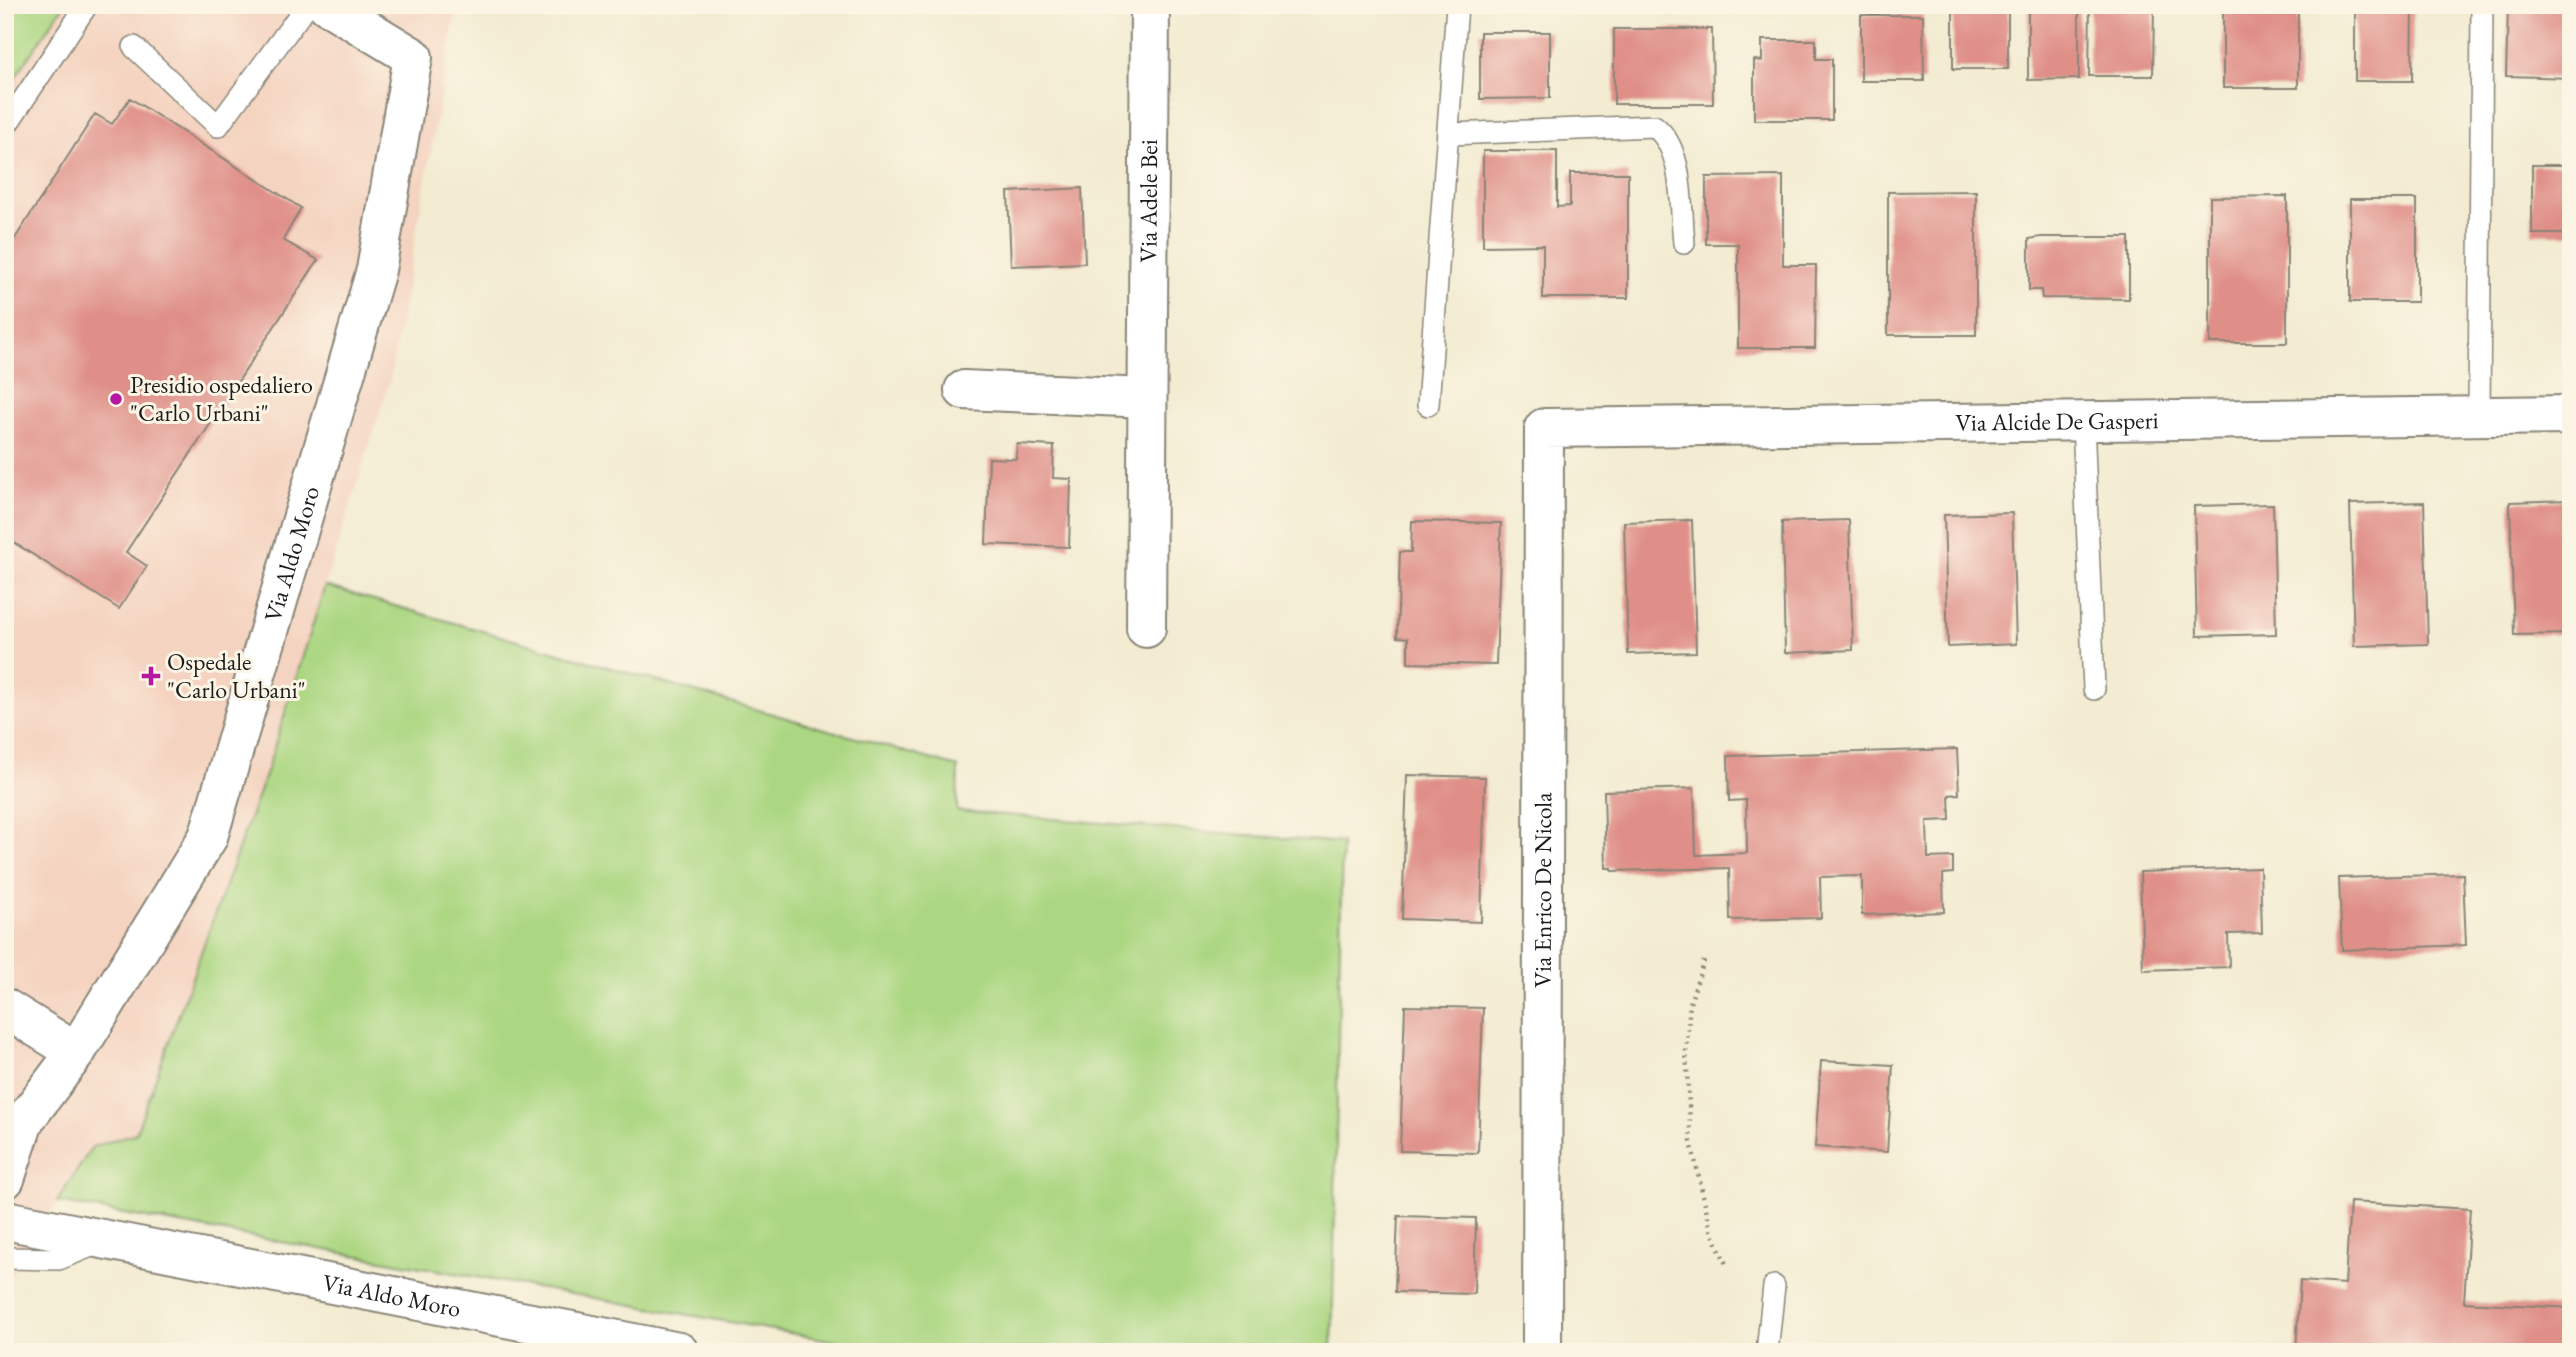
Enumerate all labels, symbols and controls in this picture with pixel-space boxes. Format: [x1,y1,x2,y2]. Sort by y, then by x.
street label: Via Adele Bei [1132,139,1164,263]
place label: Presidio ospedaliero "Carlo Urbani" [130,369,313,428]
marker: Presidio ospedaliero "Carlo Urbani" [108,391,124,407]
street label: Via Alcide De Gasperi [1955,404,2159,438]
street label: Via Aldo Moro [257,482,326,625]
place label: Ospedale "Carlo Urbani" [167,646,306,705]
marker: Ospedale "Carlo Urbani" [141,666,161,686]
street label: Via Enrico De Nicola [1527,792,1558,988]
street label: Via Aldo Moro [320,1267,464,1324]

